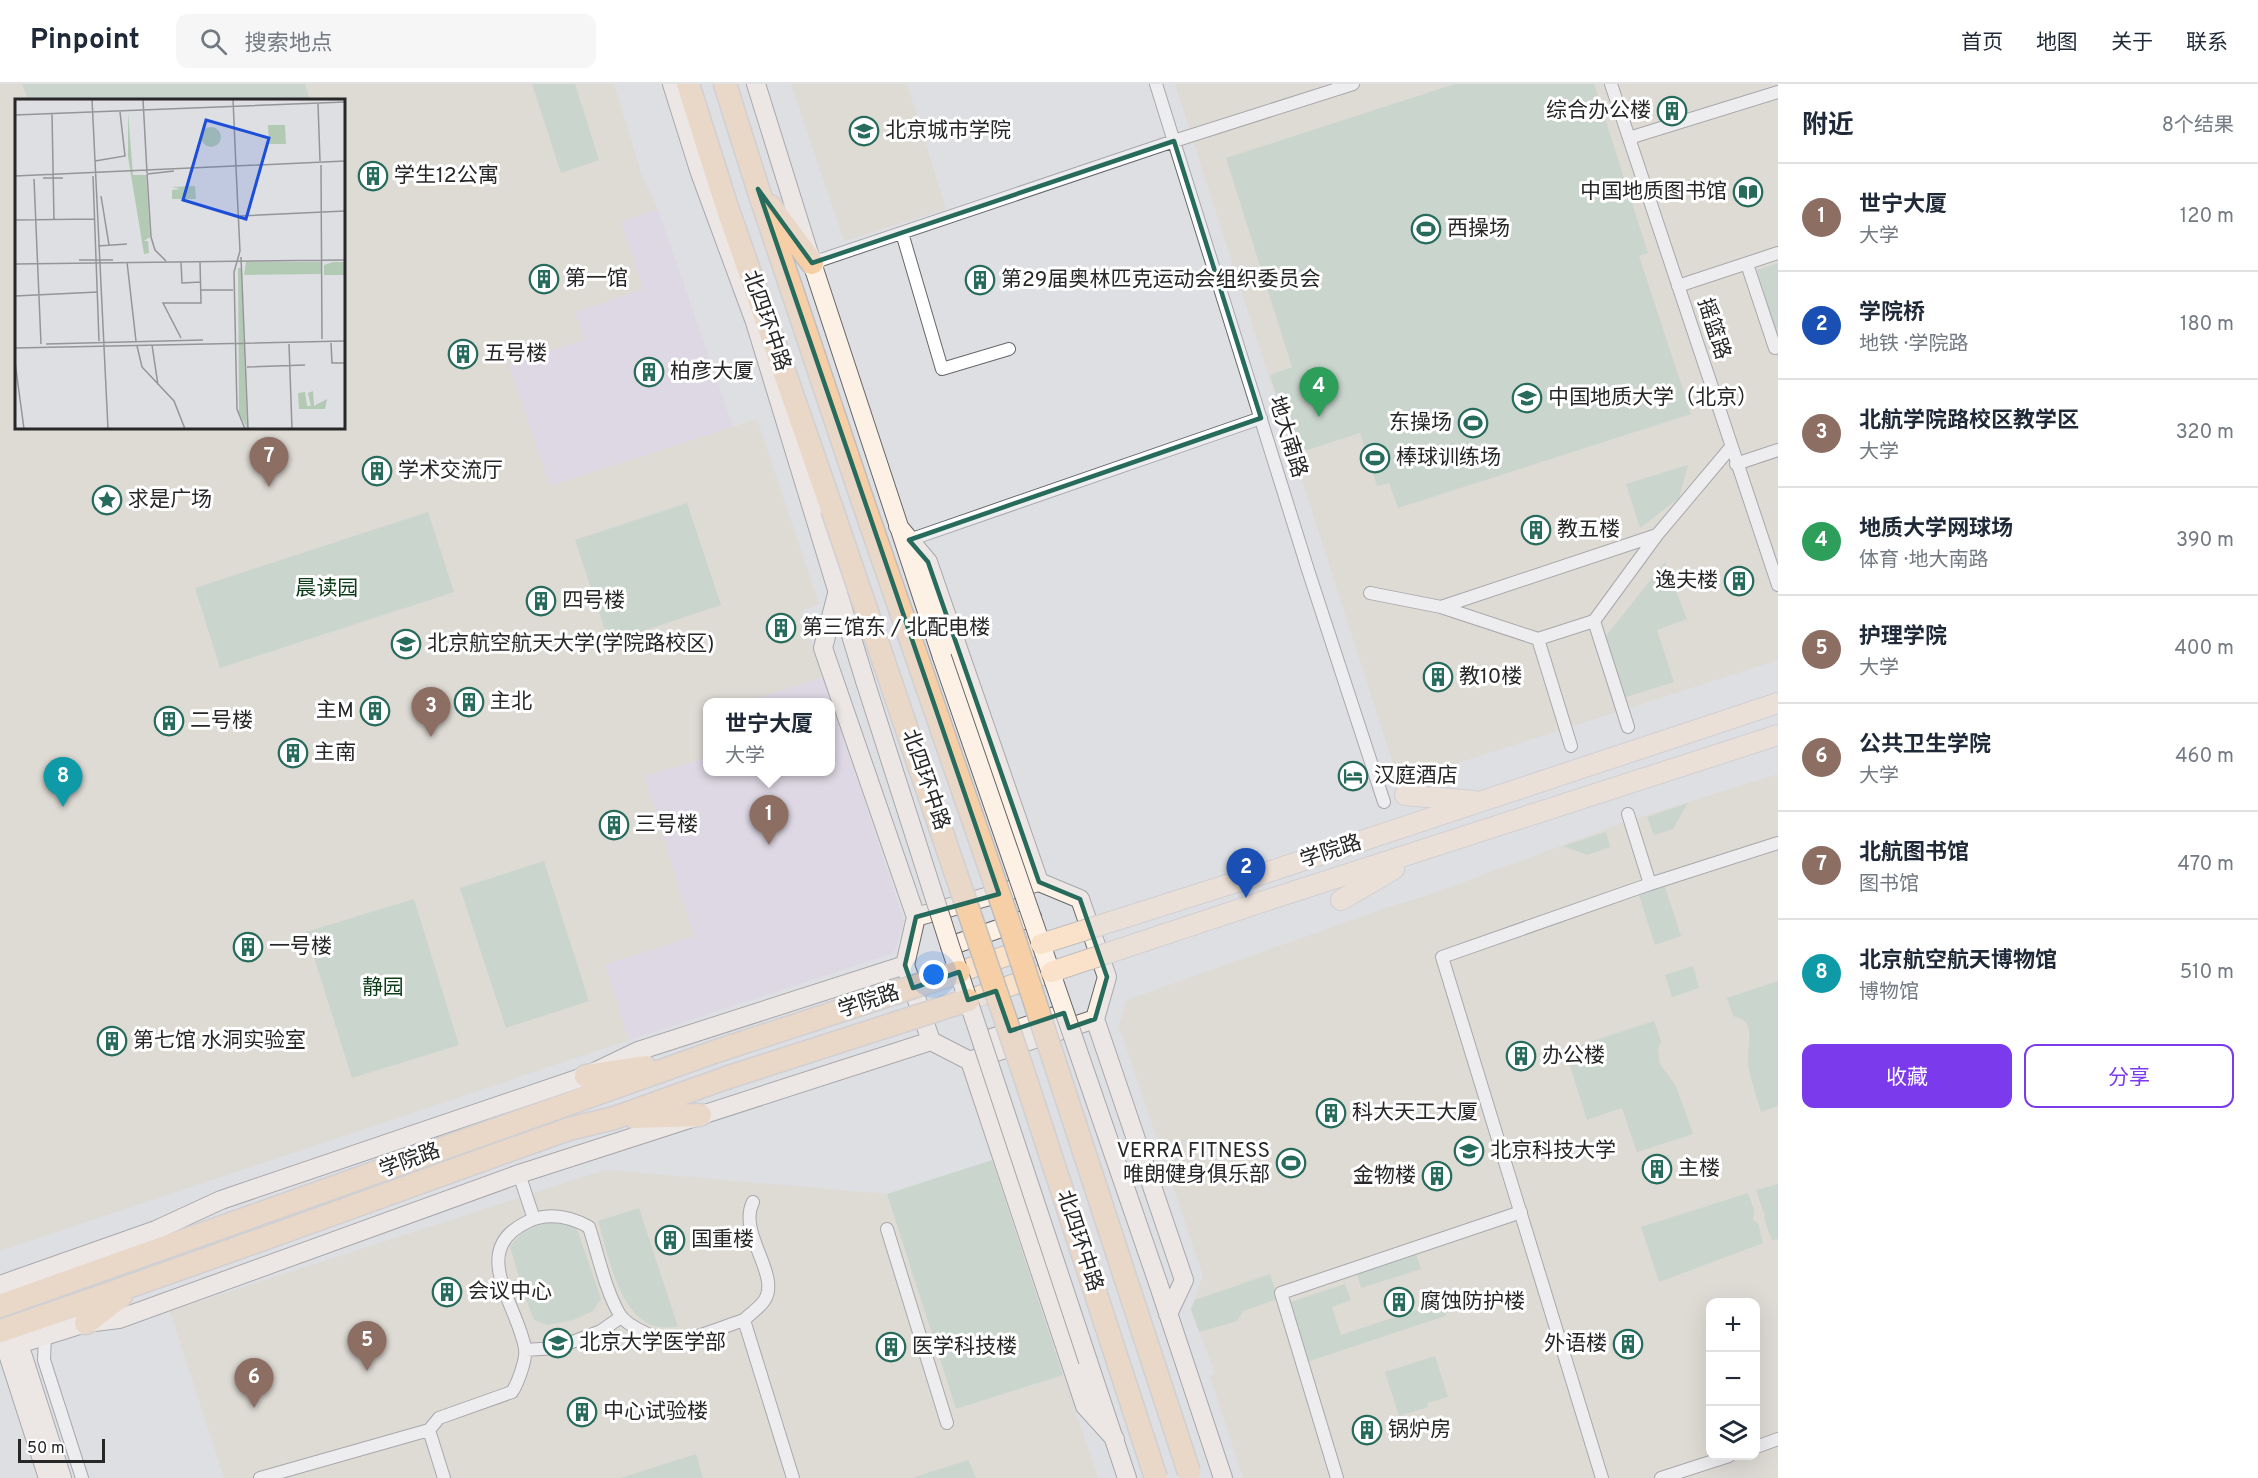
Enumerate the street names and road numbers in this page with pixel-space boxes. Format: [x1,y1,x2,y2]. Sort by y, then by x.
street label: 北四环中路 [736,267,796,375]
street label: 摇篮路 [1690,295,1736,363]
street label: 地大南路 [1262,393,1312,481]
street label: 北四环中路 [895,726,955,834]
street label: 学院路 [1297,829,1365,875]
street label: 学院路 [835,979,903,1025]
street label: 学院路 [376,1138,444,1184]
street label: 北四环中路 [1050,1187,1108,1295]

